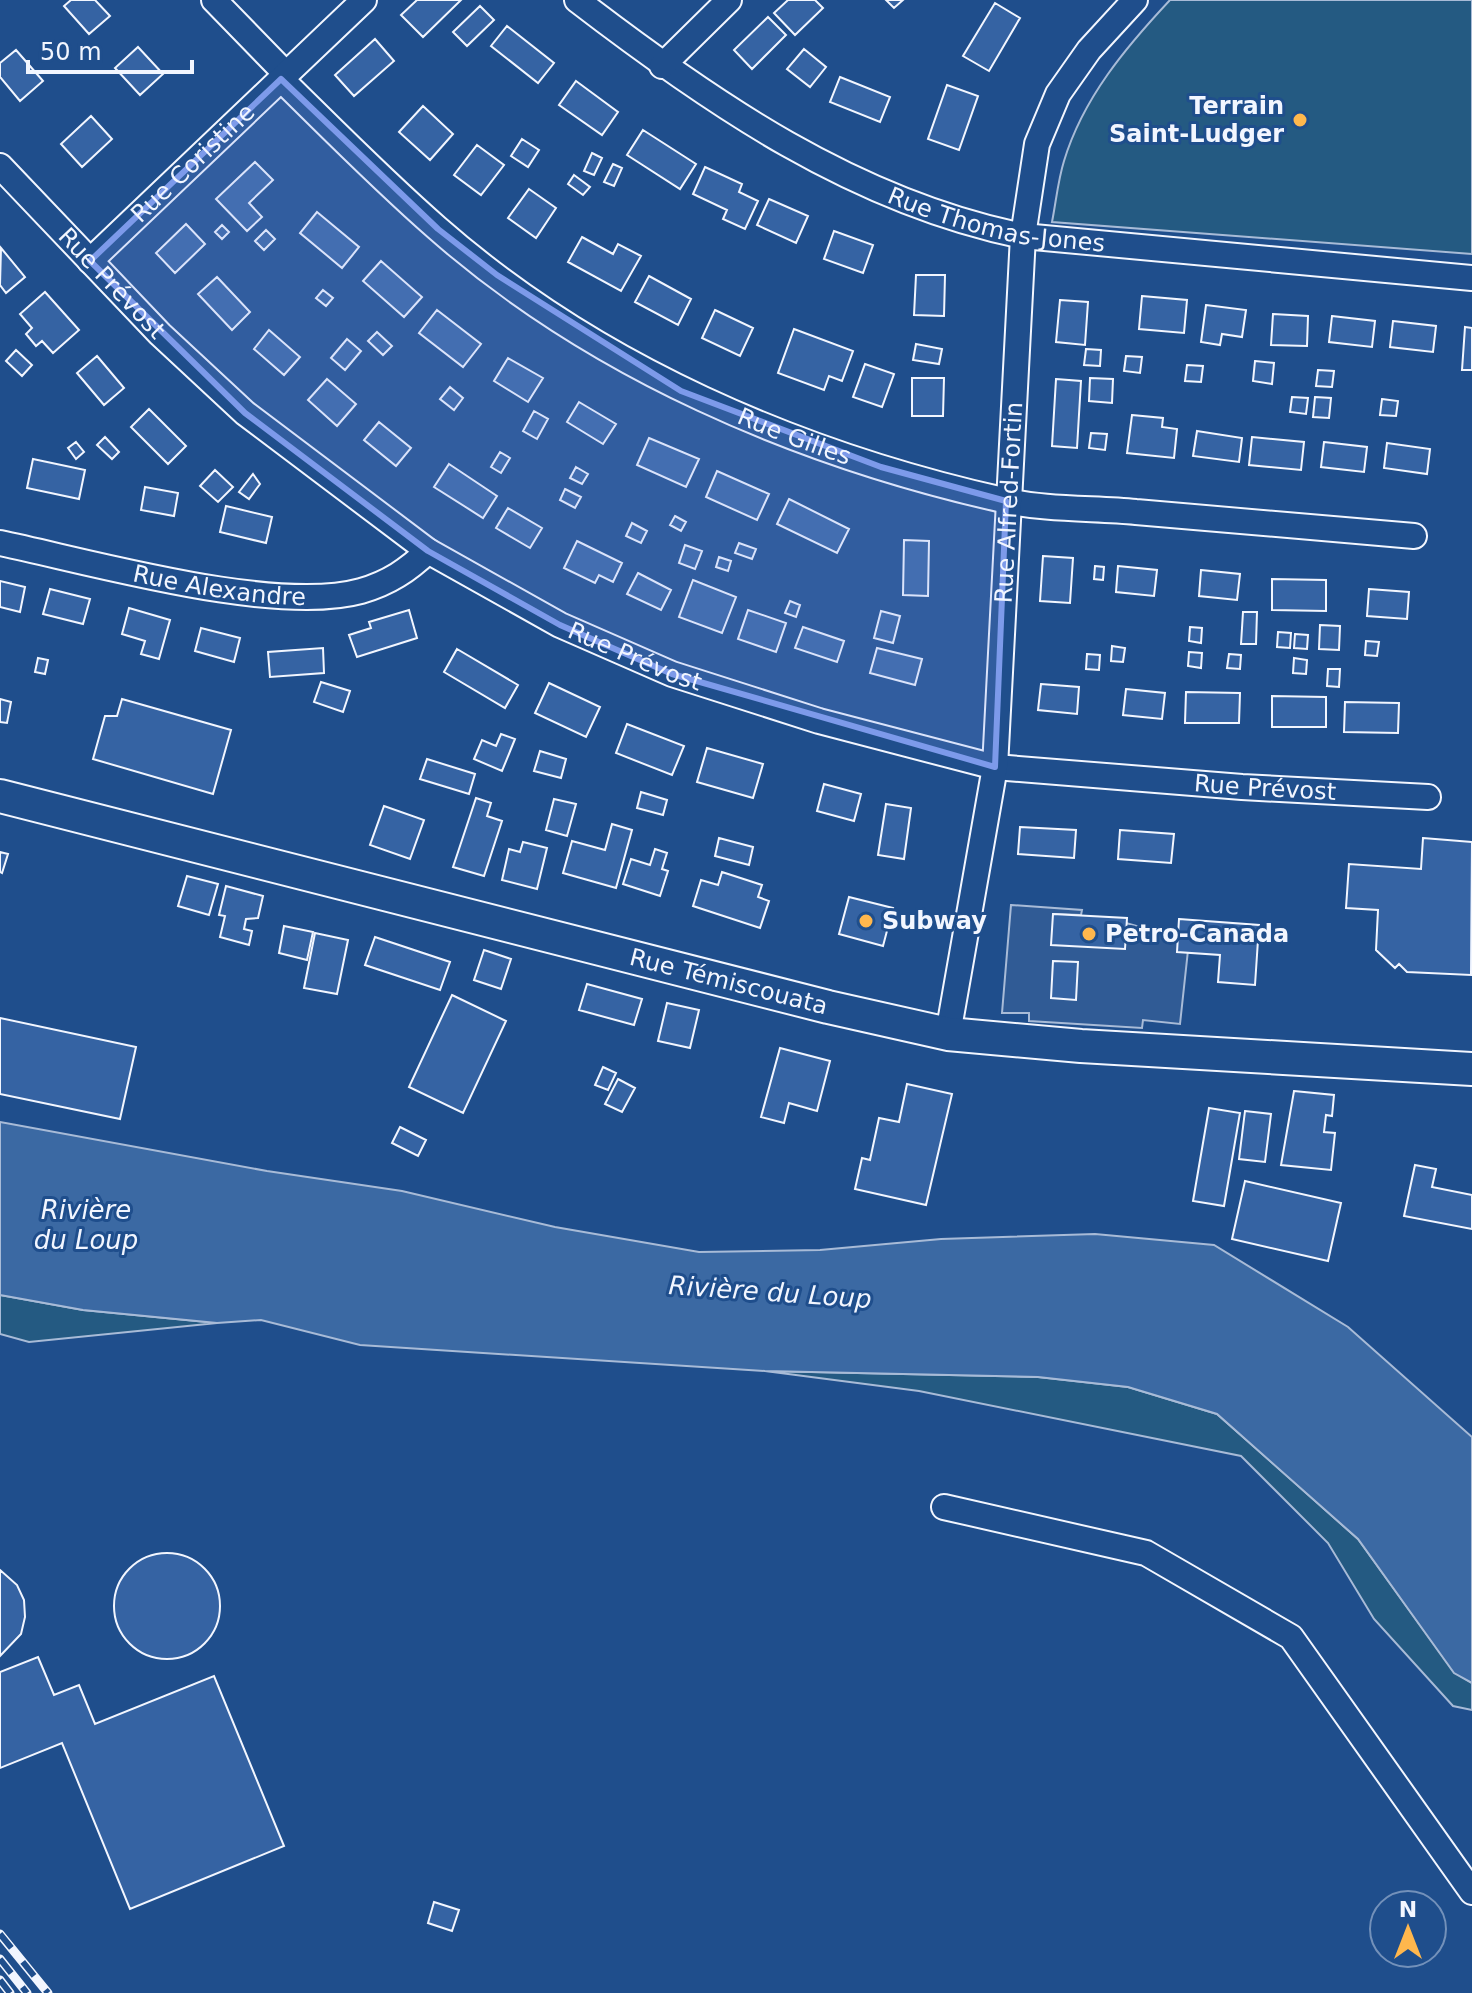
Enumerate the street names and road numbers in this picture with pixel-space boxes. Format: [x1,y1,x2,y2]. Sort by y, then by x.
street label: Rue Coristine [125,98,260,228]
street label: Rue Thomas-Jones [884,181,1106,258]
street label: Rue Prévost [53,222,171,344]
street label: Rue Alfred-Fortin [990,401,1028,604]
street label: Rue Gilles [733,402,855,471]
street label: Rue Alexandre [131,560,306,611]
street label: Rue Prévost [564,616,705,697]
street label: Rue Prévost [1193,769,1337,806]
street label: Rue Témiscouata [627,943,831,1020]

